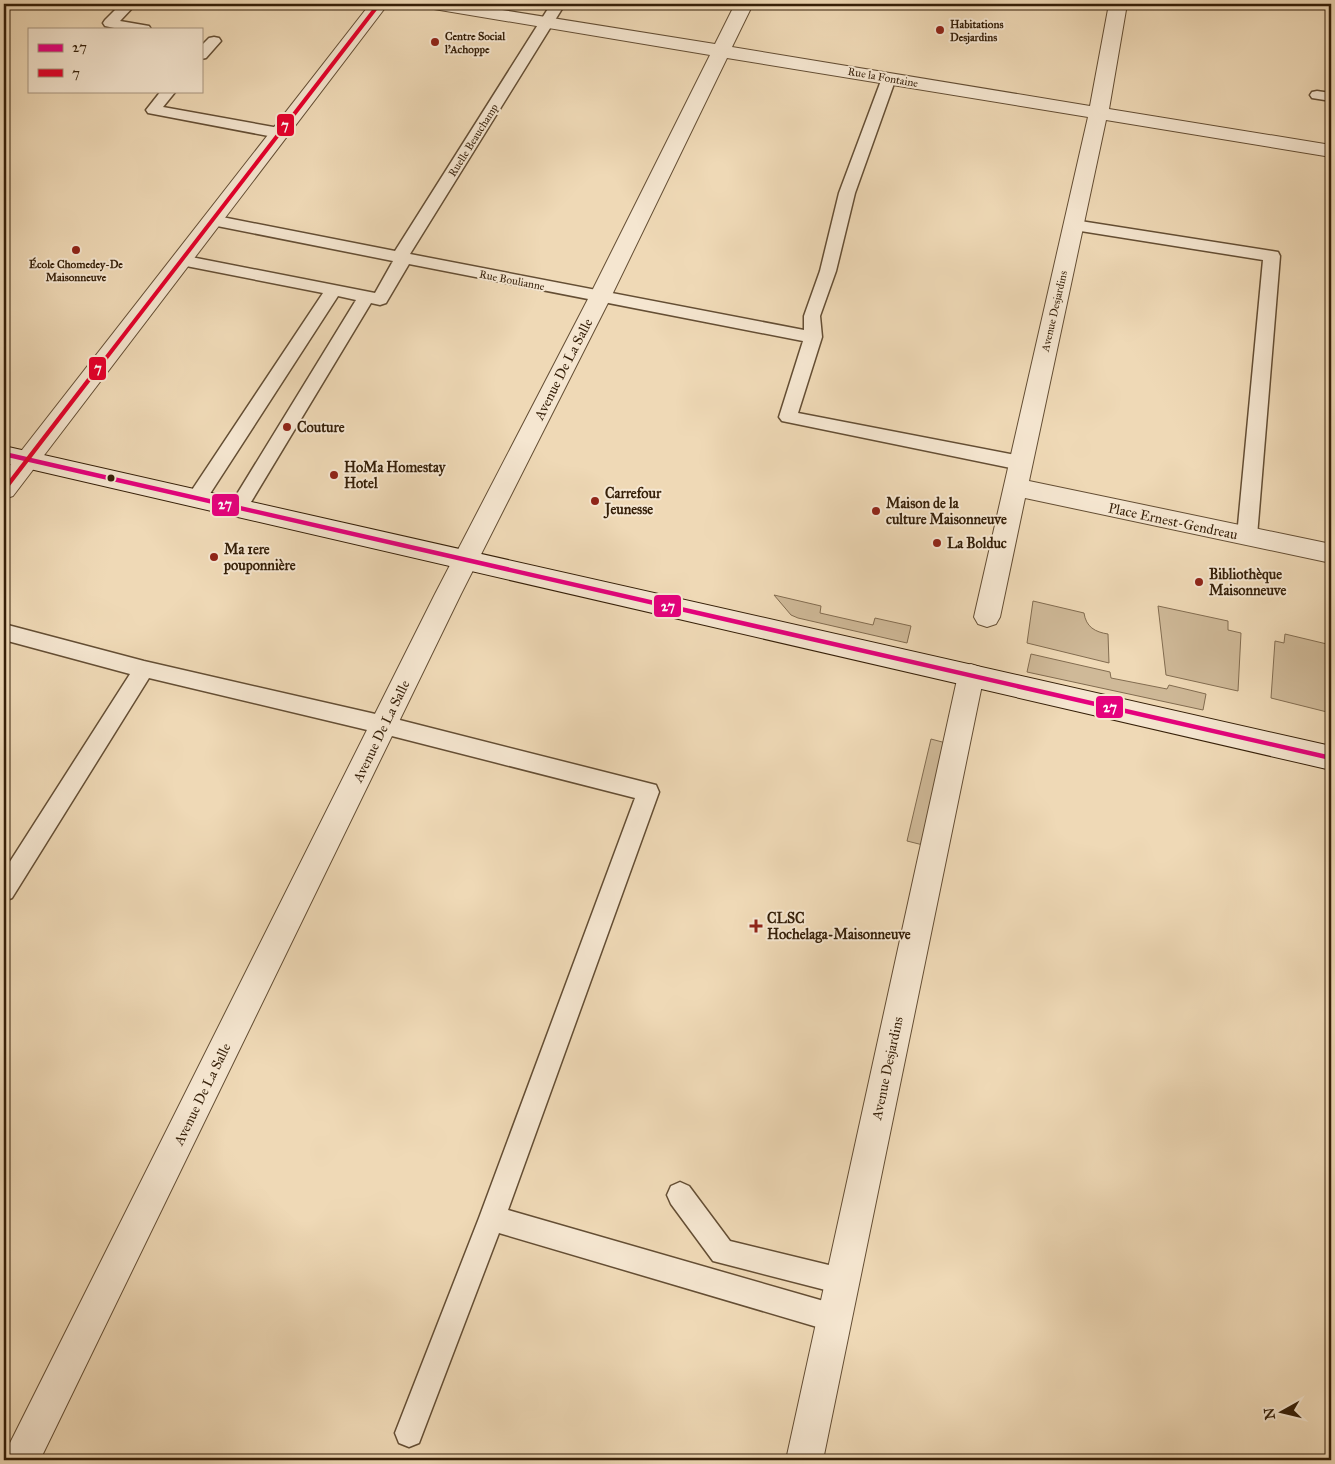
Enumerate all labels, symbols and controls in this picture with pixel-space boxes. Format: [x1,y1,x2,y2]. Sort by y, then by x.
place label: Habitations Desjardins [950,18,1003,45]
marker: Habitations Desjardins [934,24,946,36]
legend [28,28,202,92]
place label: Centre Social l'Achoppe [444,30,506,57]
marker: Centre Social l'Achoppe [429,36,441,48]
text: 27 [72,38,87,56]
text: 7 [72,64,80,82]
street label: Rue la Fontaine [847,65,919,90]
street label: Ruelle Beauchamp [446,101,501,179]
line badge: 7 [276,113,295,137]
text: 7 [281,117,289,134]
marker: École Chomedey-De Maisonneuve [70,244,82,256]
place label: École Chomedey-De Maisonneuve [29,257,123,284]
street label: Rue Boulianne [478,268,546,293]
street label: Avenue Desjardins [1039,269,1070,354]
street label: Avenue De La Salle [530,316,596,424]
line badge: 7 [88,356,107,381]
text: 7 [94,360,102,377]
place label: Couture [297,419,345,436]
marker: Couture [281,421,293,433]
place label: HoMa Homestay Hotel [344,459,447,492]
marker: HoMa Homestay Hotel [328,469,340,481]
unlabelled marker [106,473,116,483]
place label: Carrefour Jeunesse [603,485,662,519]
line badge: 27 [211,493,240,517]
marker: Carrefour Jeunesse [589,495,601,507]
place label: Maison de la culture Maisonneuve [886,495,1007,528]
text: 27 [218,496,233,513]
street label: Place Ernest-Gendreau [1107,499,1240,544]
marker: Maison de la culture Maisonneuve [870,505,882,517]
place label: La Bolduc [947,535,1007,552]
marker: La Bolduc [931,537,943,549]
place label: Ma 1ere pouponnière [223,541,296,575]
marker: Ma 1ere pouponnière [208,551,220,563]
place label: Bibliothèque Maisonneuve [1209,566,1286,599]
marker: Bibliothèque Maisonneuve [1193,576,1205,588]
line badge: 27 [653,594,682,618]
text: 27 [661,598,676,615]
street label: Avenue De La Salle [349,677,414,786]
line badge: 27 [1095,695,1124,719]
text: 27 [1103,699,1118,716]
place label: CLSC Hochelaga-Maisonneuve [767,910,911,944]
marker: CLSC Hochelaga-Maisonneuve [749,919,763,933]
street label: Avenue Desjardins [868,1015,907,1122]
street label: Avenue De La Salle [170,1040,235,1149]
north arrow [1258,1386,1308,1436]
text: N [1260,1407,1279,1421]

